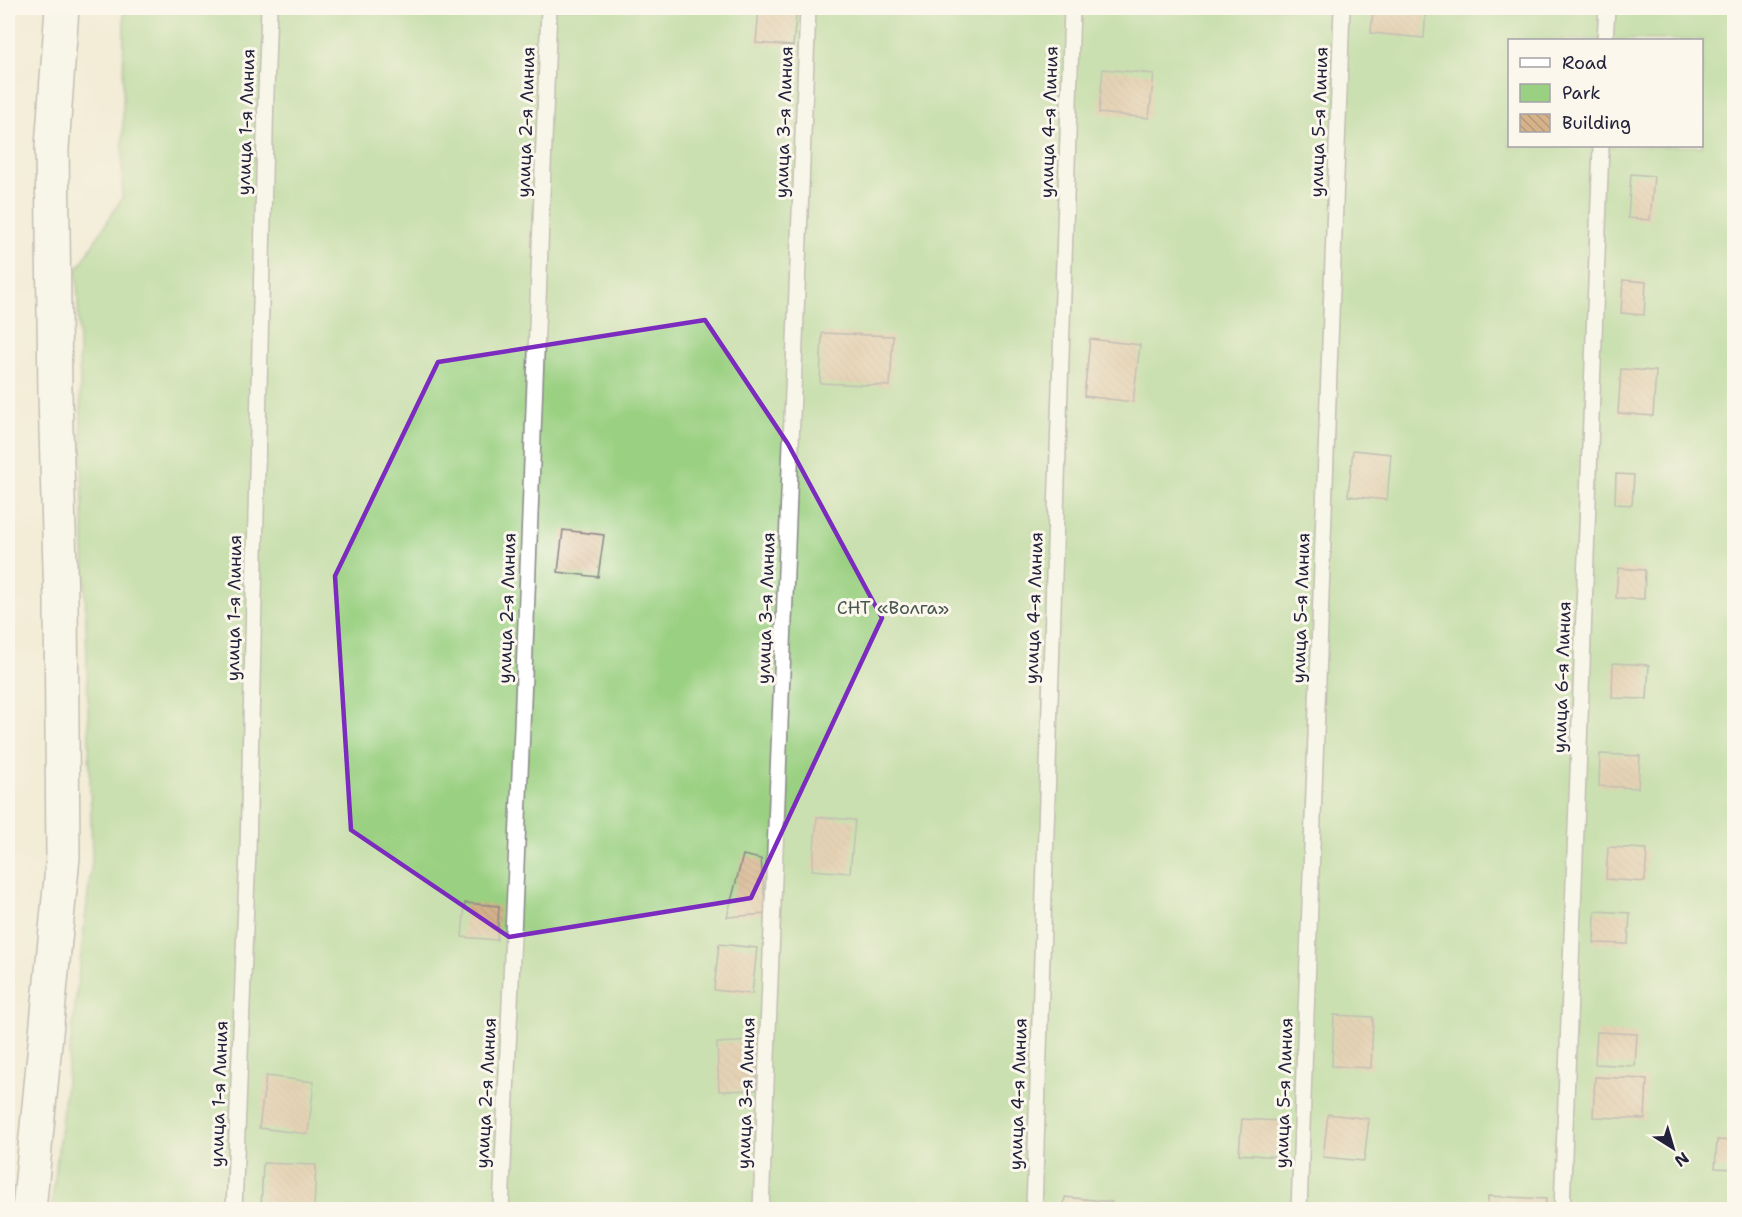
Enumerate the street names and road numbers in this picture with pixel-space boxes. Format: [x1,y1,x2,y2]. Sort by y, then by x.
street label: улица 2-я Линия [511,46,541,198]
street label: улица 3-я Линия [769,46,799,198]
street label: улица 4-я Линия [1034,46,1064,198]
street label: улица 5-я Линия [1304,46,1334,198]
street label: улица 1-я Линия [231,48,261,196]
street label: улица 2-я Линия [492,532,522,684]
street label: улица 3-я Линия [751,532,781,684]
street label: улица 4-я Линия [1019,532,1049,684]
street label: улица 5-я Линия [1286,532,1316,684]
street label: улица 1-я Линия [221,535,247,681]
street label: улица 6-я Линия [1547,601,1577,753]
street label: улица 2-я Линия [470,1017,502,1169]
street label: улица 3-я Линия [731,1017,761,1169]
street label: улица 5-я Линия [1269,1017,1299,1169]
street label: улица 4-я Линия [1003,1018,1033,1170]
street label: улица 1-я Линия [204,1020,234,1168]

